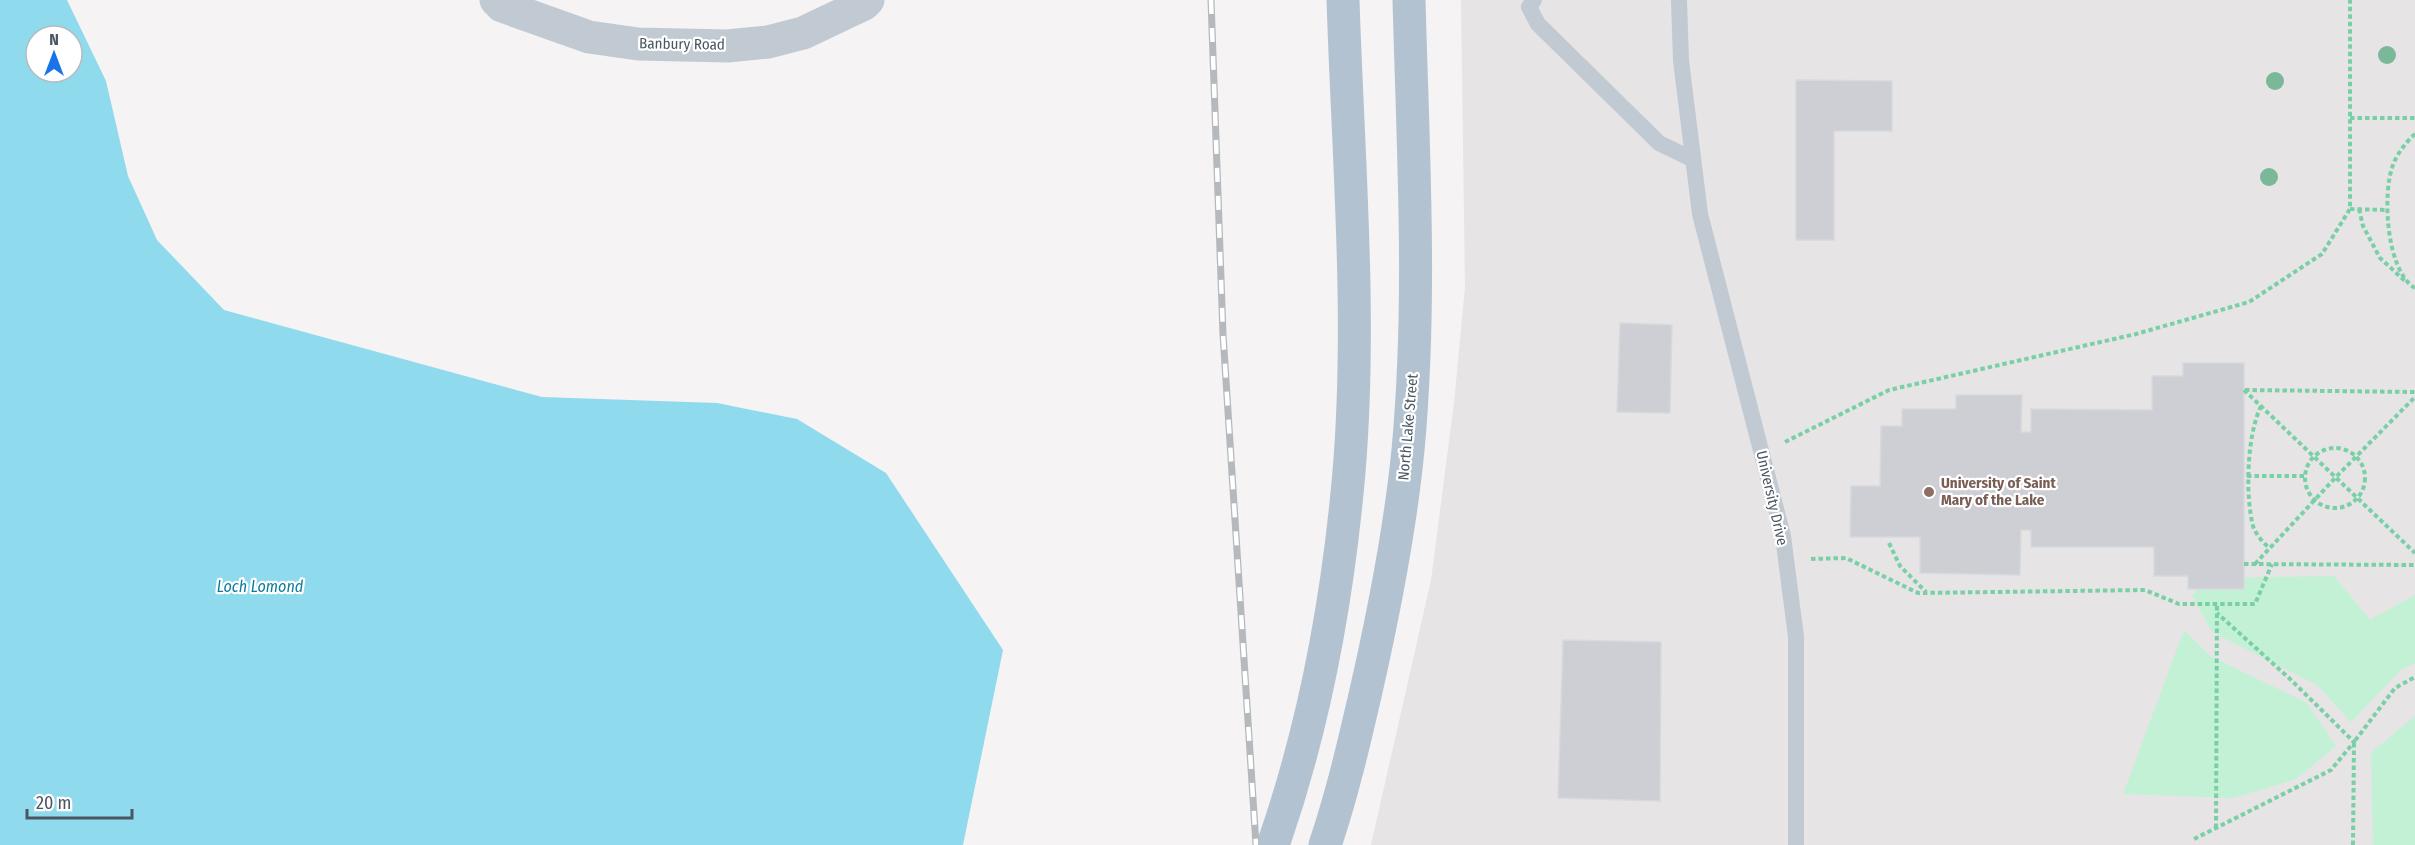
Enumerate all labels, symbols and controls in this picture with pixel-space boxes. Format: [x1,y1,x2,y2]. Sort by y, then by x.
north arrow [24,24,84,84]
text: N [49,30,59,49]
street label: Banbury Road [639,34,725,54]
street label: North Lake Street [1394,373,1422,481]
street label: University Drive [1752,449,1792,547]
place label: University of Saint Mary of the Lake [1941,474,2056,509]
marker: University of Saint Mary of the Lake [1922,485,1936,499]
water label: Loch Lomond [217,577,304,596]
scale bar [27,782,132,820]
text: 20 m [36,792,71,814]

